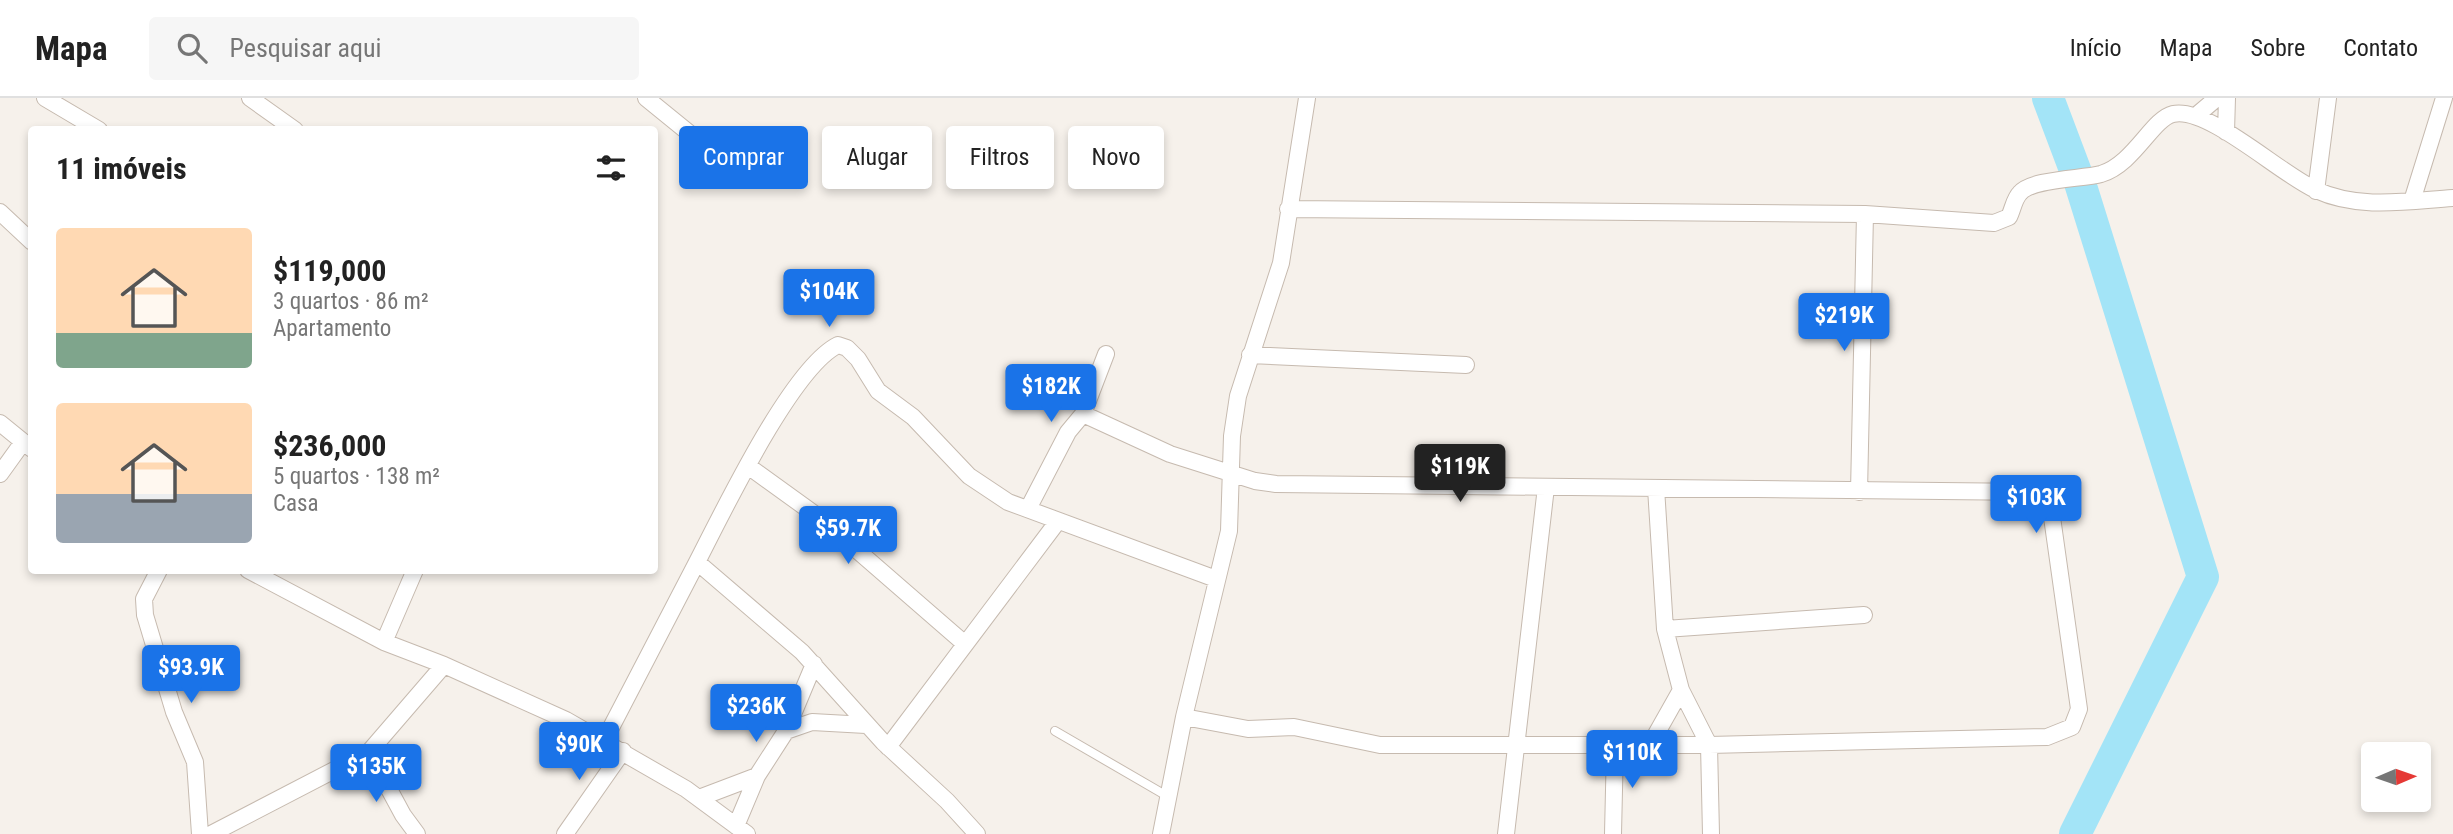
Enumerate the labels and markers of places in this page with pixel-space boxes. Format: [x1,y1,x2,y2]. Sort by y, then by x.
pin: $104K [780,270,878,329]
pin: $219K [1795,294,1893,353]
pin: $182K [1002,364,1100,424]
pin: $119K [1411,444,1509,504]
pin: $103K [1987,476,2085,535]
pin: $59.7K [791,506,905,566]
pin: $93.9K [134,646,248,705]
pin: $236K [707,684,805,744]
pin: $90K [538,722,620,782]
pin: $110K [1583,730,1681,790]
pin: $135K [327,744,425,804]

